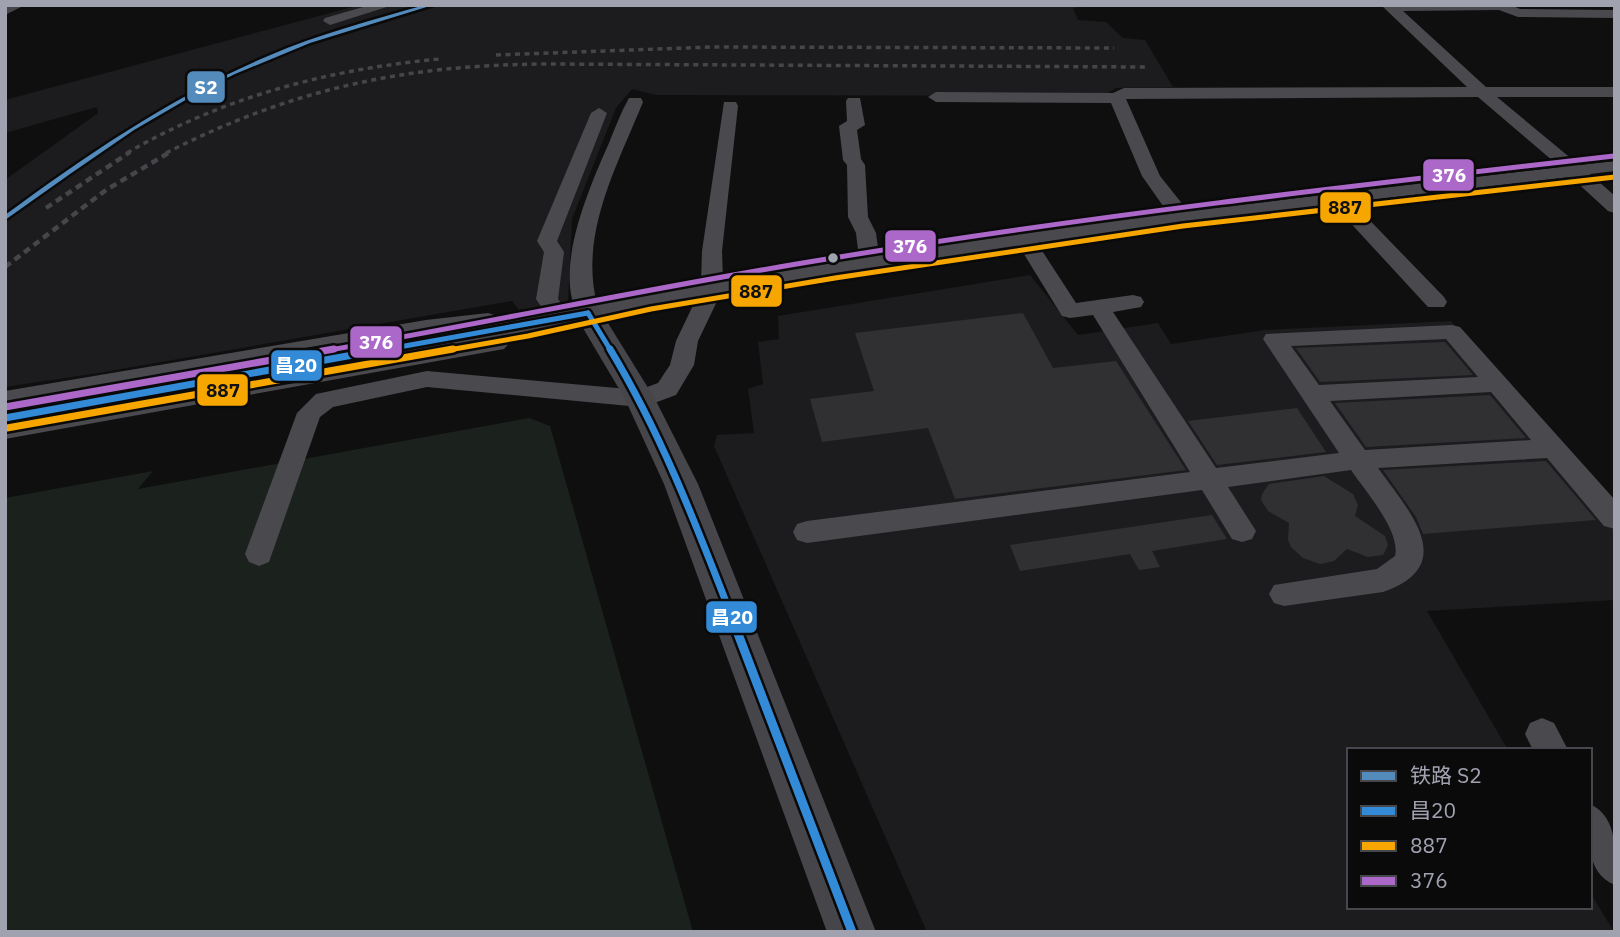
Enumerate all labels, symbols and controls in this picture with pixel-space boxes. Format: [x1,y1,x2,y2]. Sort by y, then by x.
line badge: S2 [186,70,226,104]
text: S2 [194,75,218,99]
line badge: 376 [1422,158,1475,192]
text: 376 [1432,163,1466,187]
line badge: 887 [1319,191,1372,224]
text: 887 [1328,195,1362,219]
line badge: 376 [884,229,937,263]
text: 376 [893,234,927,258]
unlabelled marker [826,251,840,265]
line badge: 887 [730,274,783,308]
text: 887 [739,279,773,303]
line badge: 376 [349,325,403,359]
text: 376 [359,330,393,354]
line badge: 昌20 [270,349,323,382]
text: 昌20 [275,353,317,377]
line badge: 887 [196,373,249,407]
text: 887 [206,378,240,402]
line badge: 昌20 [705,600,758,634]
text: 昌20 [711,605,753,629]
legend [1347,748,1592,909]
text: 铁路 S2 [1410,761,1482,789]
text: 昌20 [1410,796,1456,824]
text: 887 [1410,831,1448,859]
text: 376 [1410,866,1448,894]

